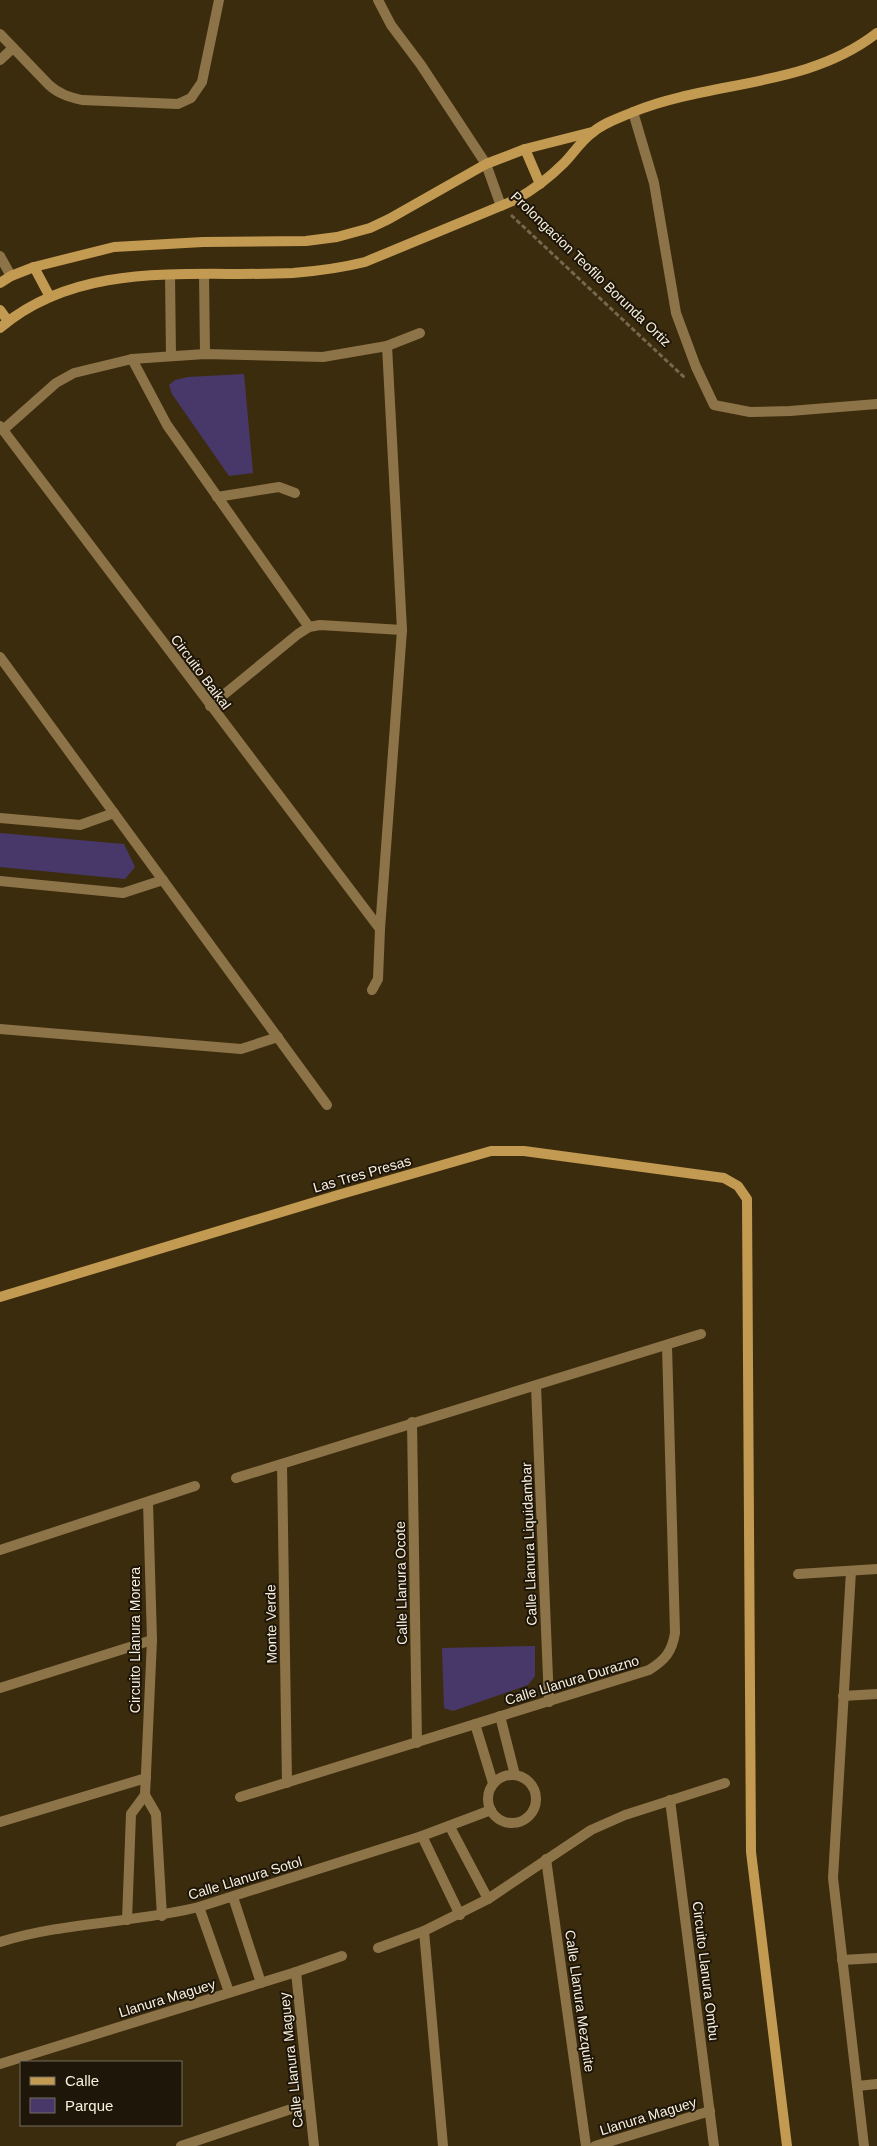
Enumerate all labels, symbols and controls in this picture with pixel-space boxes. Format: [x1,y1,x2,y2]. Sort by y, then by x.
street label: Prolongacion Teofilo Borunda Ortiz [508,188,674,350]
street label: Circuito Baikal [168,631,234,713]
street label: Las Tres Presas [311,1152,413,1196]
street label: Calle Llanura Liquidambar [518,1462,540,1626]
street label: Calle Llanura Ocote [392,1521,410,1645]
street label: Circuito Llanura Morera [127,1567,143,1713]
street label: Monte Verde [262,1584,280,1664]
street label: Calle Llanura Durazno [503,1652,641,1708]
street label: Calle Llanura Sotol [186,1853,304,1903]
street label: Circuito Llanura Ombu [690,1901,722,2041]
street label: Calle Llanura Mezquite [562,1929,598,2073]
street label: Llanura Maguey [117,1976,217,2020]
street label: Calle Llanura Maguey [276,1991,306,2129]
legend [20,2061,182,2126]
text: Calle [65,2072,99,2089]
street label: Llanura Maguey [598,2094,698,2138]
text: Parque [65,2097,113,2114]

